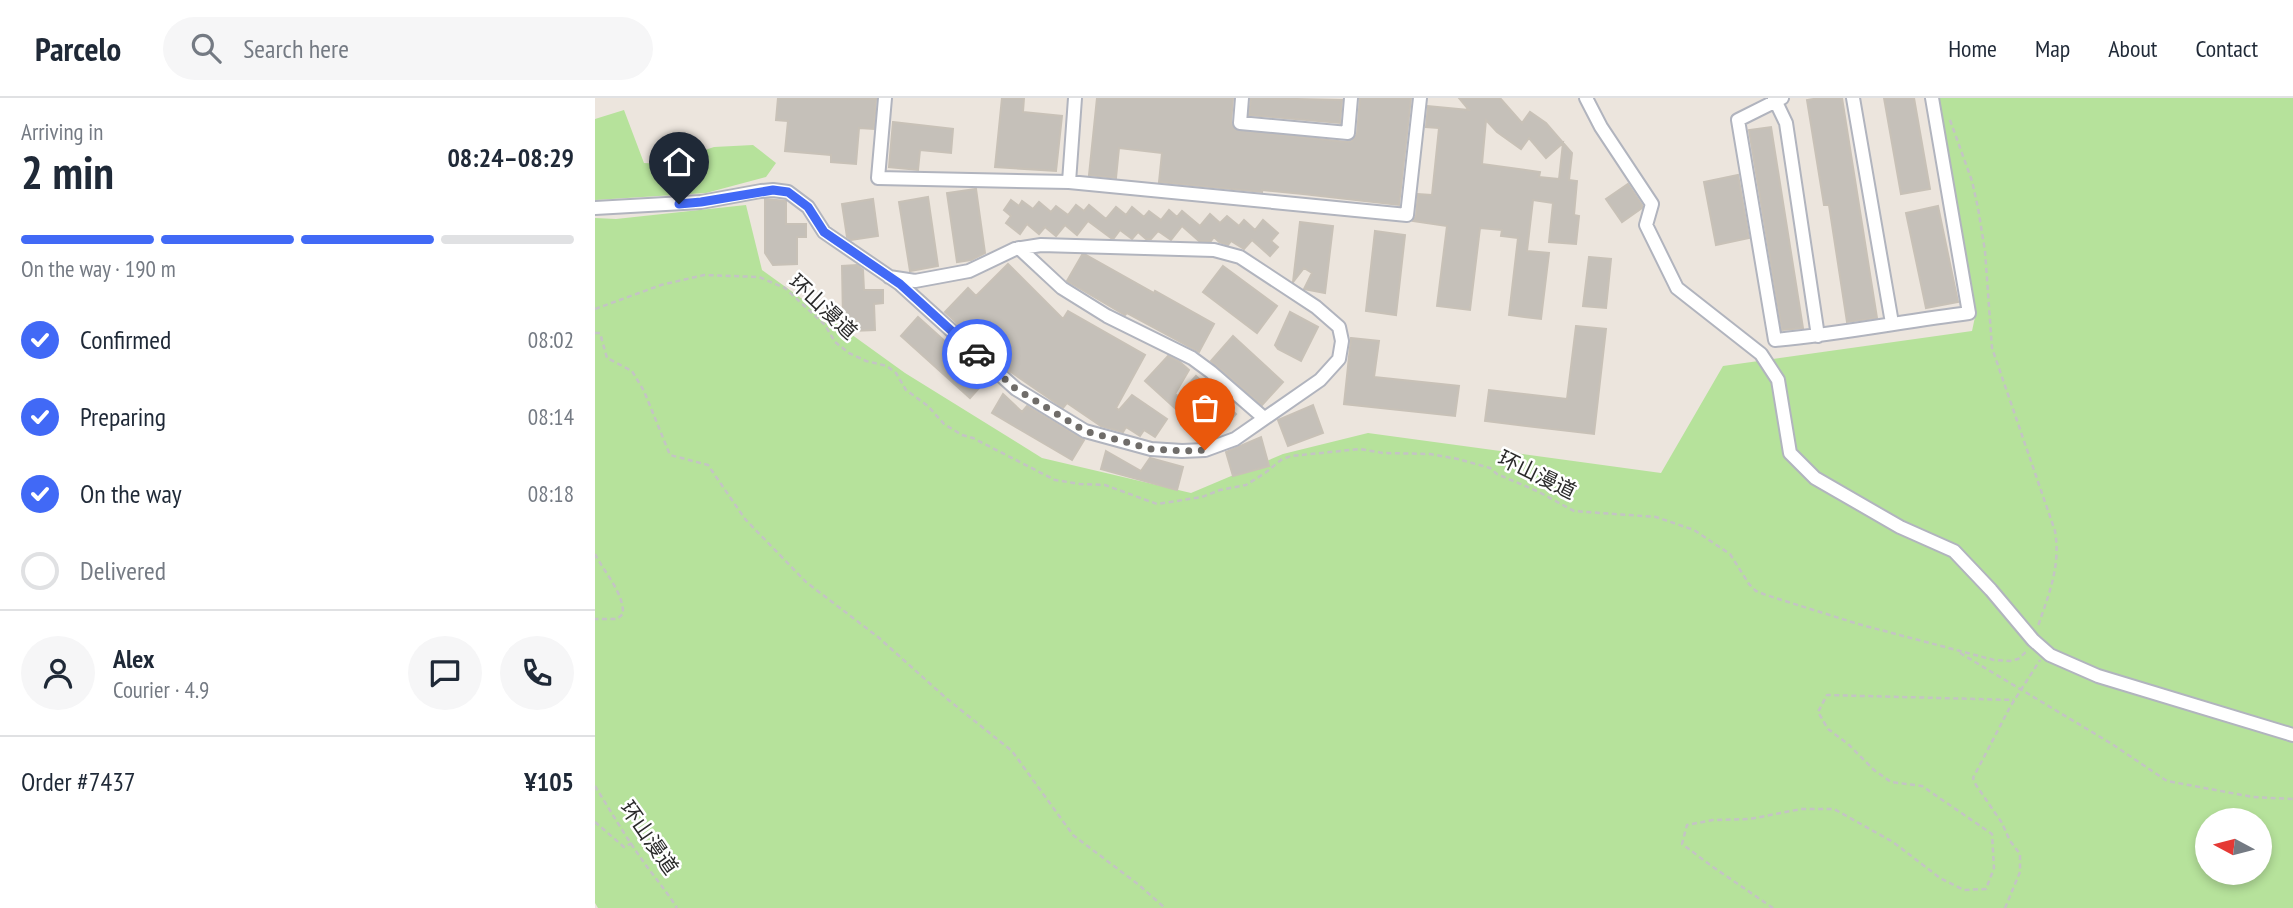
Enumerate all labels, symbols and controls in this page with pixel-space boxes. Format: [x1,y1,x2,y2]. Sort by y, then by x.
search box [163,17,653,80]
text: Parcelo [35,27,121,70]
icon: search [187,29,225,67]
text: Search here [243,32,349,65]
text: Home [1948,33,1997,64]
text: Map [2035,33,2070,64]
text: About [2108,33,2157,64]
text: Contact [2195,33,2258,64]
text: Arriving in [21,117,103,146]
pin [649,132,709,204]
text: 08:24–08:29 [447,141,574,174]
text: 2 min [21,142,114,202]
icon: home [660,143,698,181]
text: On the way · 190 m [21,254,176,283]
street label: 环山漫道 [783,268,863,345]
courier [942,319,1012,389]
icon: check [21,321,59,359]
text: Confirmed [80,323,171,356]
text: 08:02 [528,325,574,354]
icon: car [958,335,996,373]
pin [1175,378,1235,450]
icon: bag [1186,389,1224,427]
icon: check [21,398,59,436]
text: Preparing [80,400,166,433]
text: 08:14 [528,402,574,431]
street label: 环山漫道 [1494,444,1581,505]
icon: check [21,475,59,513]
text: On the way [80,477,182,510]
text: 08:18 [528,479,574,508]
text: Delivered [80,554,166,587]
button: person [21,636,95,710]
button: chat [408,636,482,710]
button: phone [500,636,574,710]
text: Alex [113,642,154,675]
text: Courier · 4.9 [113,675,209,704]
text: Order #7437 [21,765,136,798]
text: ¥105 [524,765,574,798]
street label: 环山漫道 [614,796,685,880]
north arrow [2195,808,2271,886]
map controls [2195,808,2272,885]

